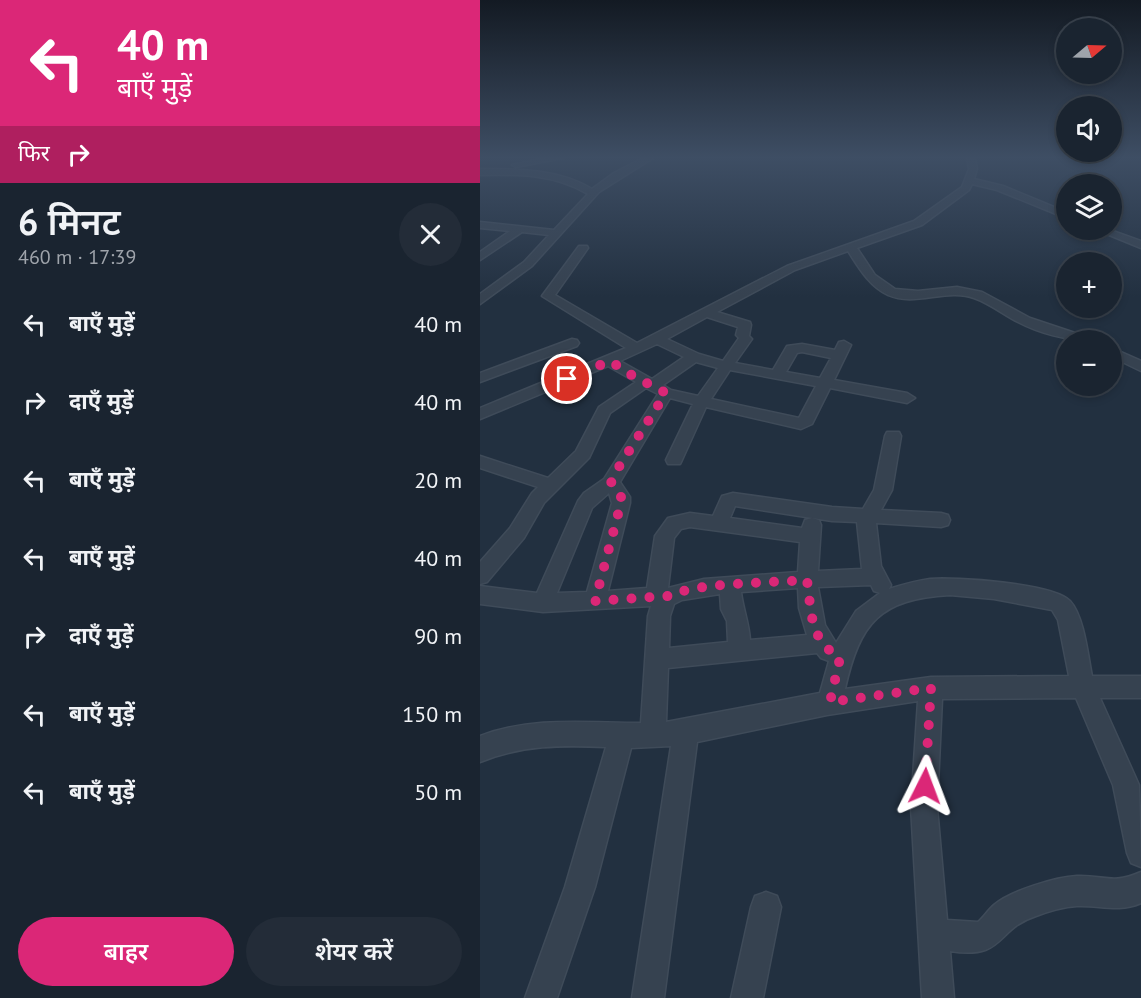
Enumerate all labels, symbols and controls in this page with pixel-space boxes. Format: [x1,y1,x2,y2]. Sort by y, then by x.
text: 40 m [117,17,209,72]
north arrow [1056,18,1122,84]
map controls [1056,18,1122,396]
icon: left [18,24,96,102]
text: बाएँ मुड़ें [117,70,192,104]
button: sound [1056,96,1122,162]
icon: right [62,138,95,171]
text: फिर [18,139,50,167]
button: layers [1056,174,1122,240]
text: 6 मिनट [18,198,121,245]
button: close [399,203,462,266]
text: 460 m · 17:39 [18,244,136,270]
button: + [1056,252,1122,318]
icon: left [18,308,51,341]
text: बाएँ मुड़ें [69,309,135,337]
text: 40 m [414,310,462,338]
button: − [1056,330,1122,396]
pin [541,353,592,404]
icon: arrive [550,362,583,395]
icon: right [18,386,51,419]
text: दाएँ मुड़ें [69,387,134,415]
text: 40 m [414,388,462,416]
icon: left [18,464,51,497]
text: बाएँ मुड़ें [69,465,135,493]
text: 20 m [414,466,462,494]
icon: left [18,542,51,575]
text: बाएँ मुड़ें [69,543,135,571]
text: 40 m [414,544,462,572]
icon: right [18,620,51,653]
text: दाएँ मुड़ें [69,621,134,649]
text: 90 m [414,622,462,650]
icon: left [18,698,51,731]
text: बाएँ मुड़ें [69,699,135,727]
text: 150 m [402,700,462,728]
position arrow [893,754,957,818]
icon: left [18,776,51,809]
text: बाएँ मुड़ें [69,777,135,805]
text: 50 m [414,778,462,806]
button: बाहर [18,917,234,986]
button: शेयर करें [246,917,462,986]

